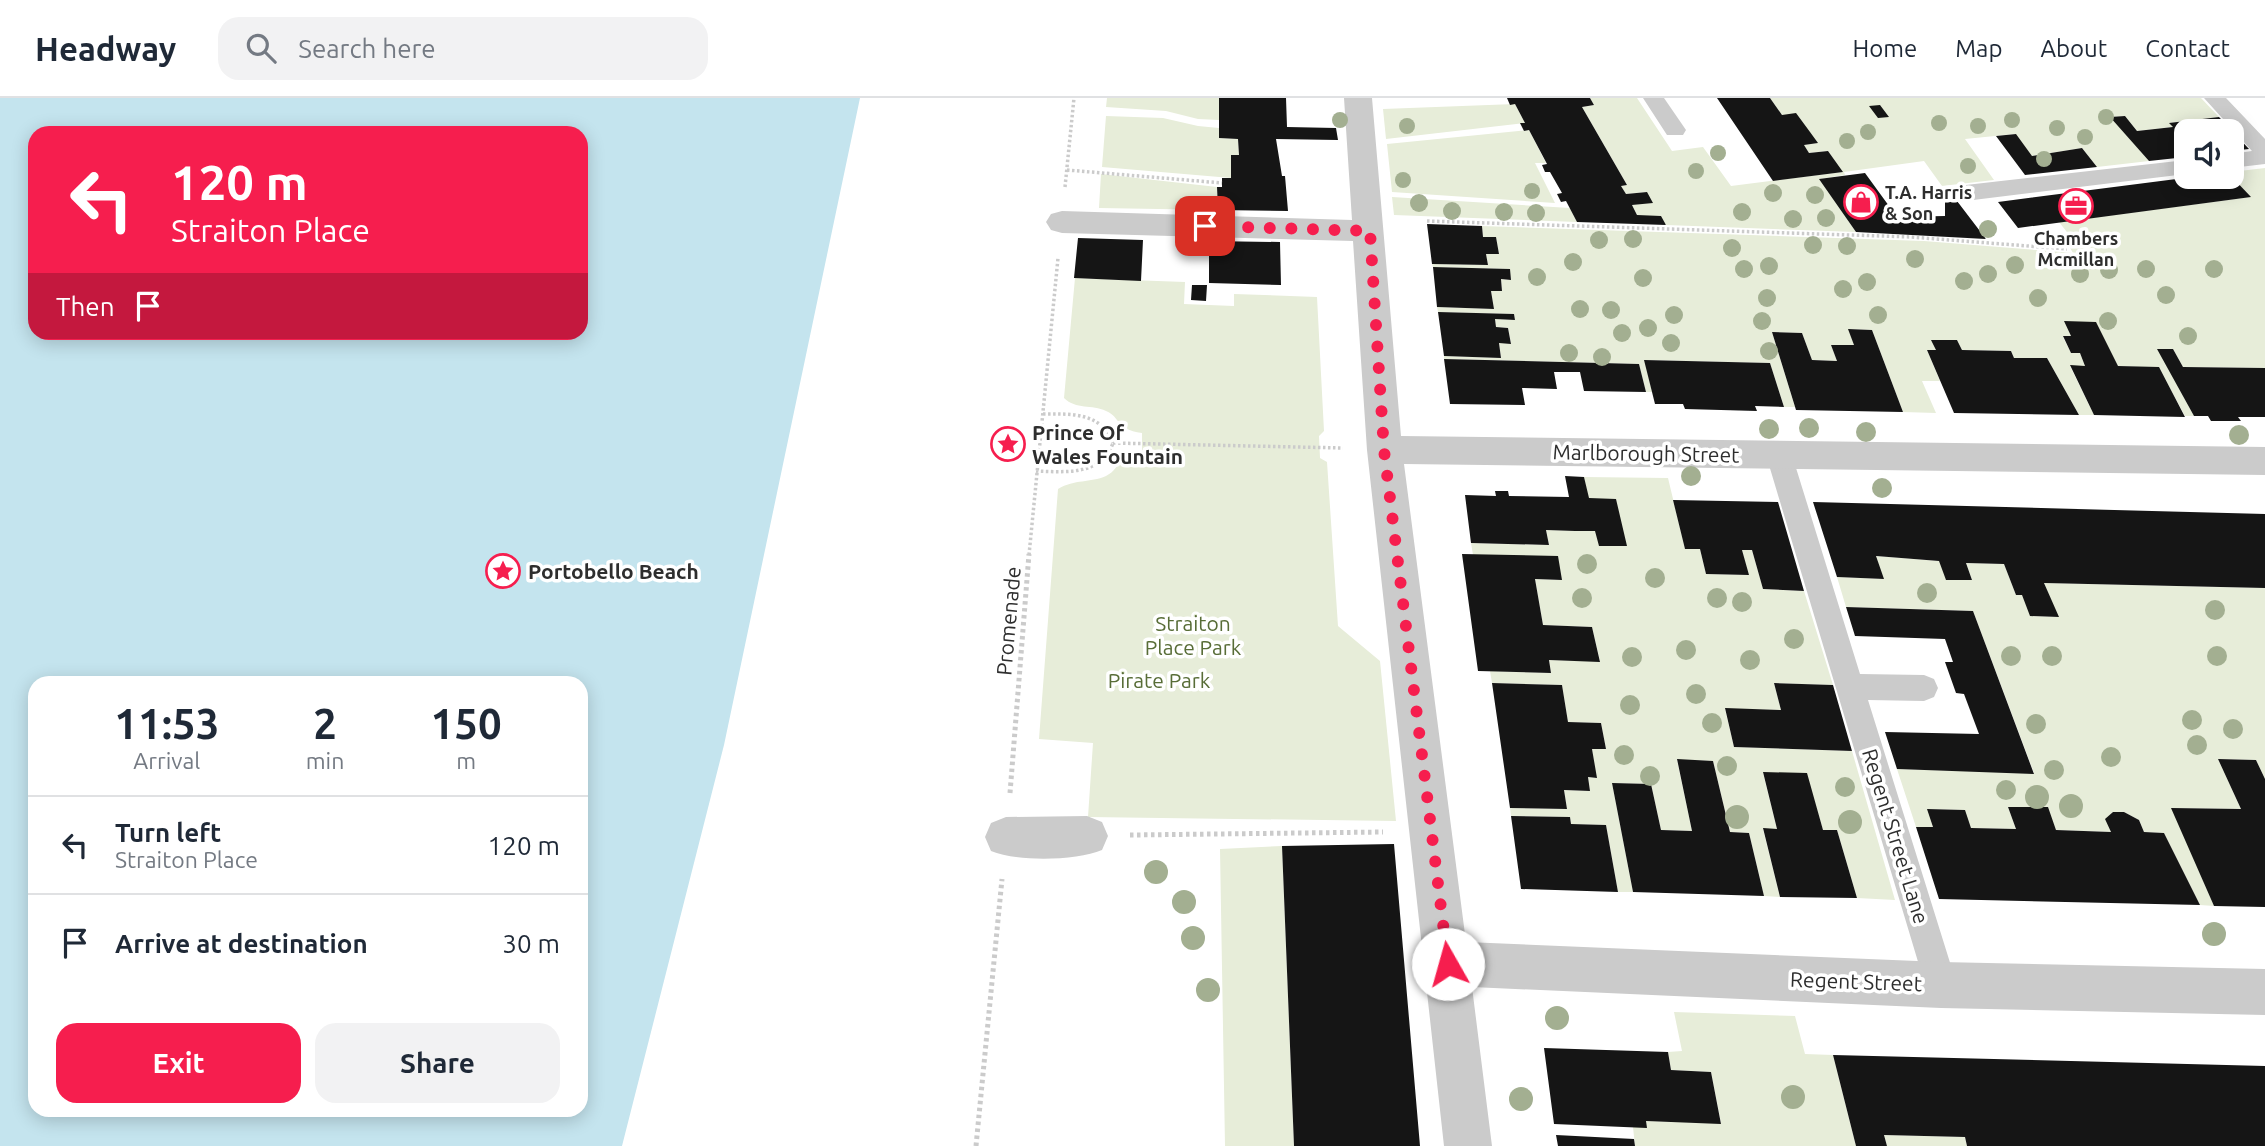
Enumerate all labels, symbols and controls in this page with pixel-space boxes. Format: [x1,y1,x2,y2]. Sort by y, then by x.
search box [218,17,708,80]
icon: search [242,29,280,67]
text: Headway [35,30,176,67]
text: Search here [298,34,436,63]
text: Home [1852,35,1917,62]
text: Map [1955,35,2002,62]
text: About [2040,35,2107,62]
text: Contact [2145,35,2230,62]
map controls [2174,119,2244,189]
button: sound [2174,119,2244,189]
icon: left [56,154,147,245]
text: 120 m [171,154,308,209]
place label: T.A. Harris & Son [1885,182,1972,223]
shop icon: T.A. Harris & Son [1842,183,1880,221]
office icon: Chambers Mcmillan [2057,187,2095,225]
pin [1175,196,1235,256]
icon: arrive [1186,207,1224,245]
text: Straiton Place [171,212,370,248]
place label: Chambers Mcmillan [2034,228,2118,269]
icon: arrive [129,287,167,325]
text: Then [56,292,115,321]
place label: Prince Of Wales Fountain [1032,420,1183,468]
place icon: Prince Of Wales Fountain [989,425,1027,463]
street label: Marlborough Street [1552,439,1740,467]
place icon: Portobello Beach [484,552,522,590]
place label: Portobello Beach [528,559,699,583]
street label: Promenade [991,566,1025,676]
park label: Straiton Place Park [1145,611,1242,659]
park label: Pirate Park [1108,668,1211,692]
text: 11:53 [114,700,219,747]
text: 2 [313,700,337,747]
text: 150 [431,700,502,747]
street label: Regent Street Lane [1858,746,1934,926]
text: Arrival [133,748,200,773]
text: min [306,748,344,773]
text: m [456,748,476,773]
text: Turn left [115,818,221,847]
icon: left [56,826,94,864]
text: 120 m [488,831,560,860]
text: Straiton Place [115,847,258,872]
icon: arrive [56,924,94,962]
position arrow [1411,927,1485,1001]
text: Arrive at destination [115,929,368,958]
text: 30 m [502,929,560,958]
street label: Regent Street [1790,967,1922,995]
button: Exit [56,1023,301,1103]
button: Share [315,1023,560,1103]

